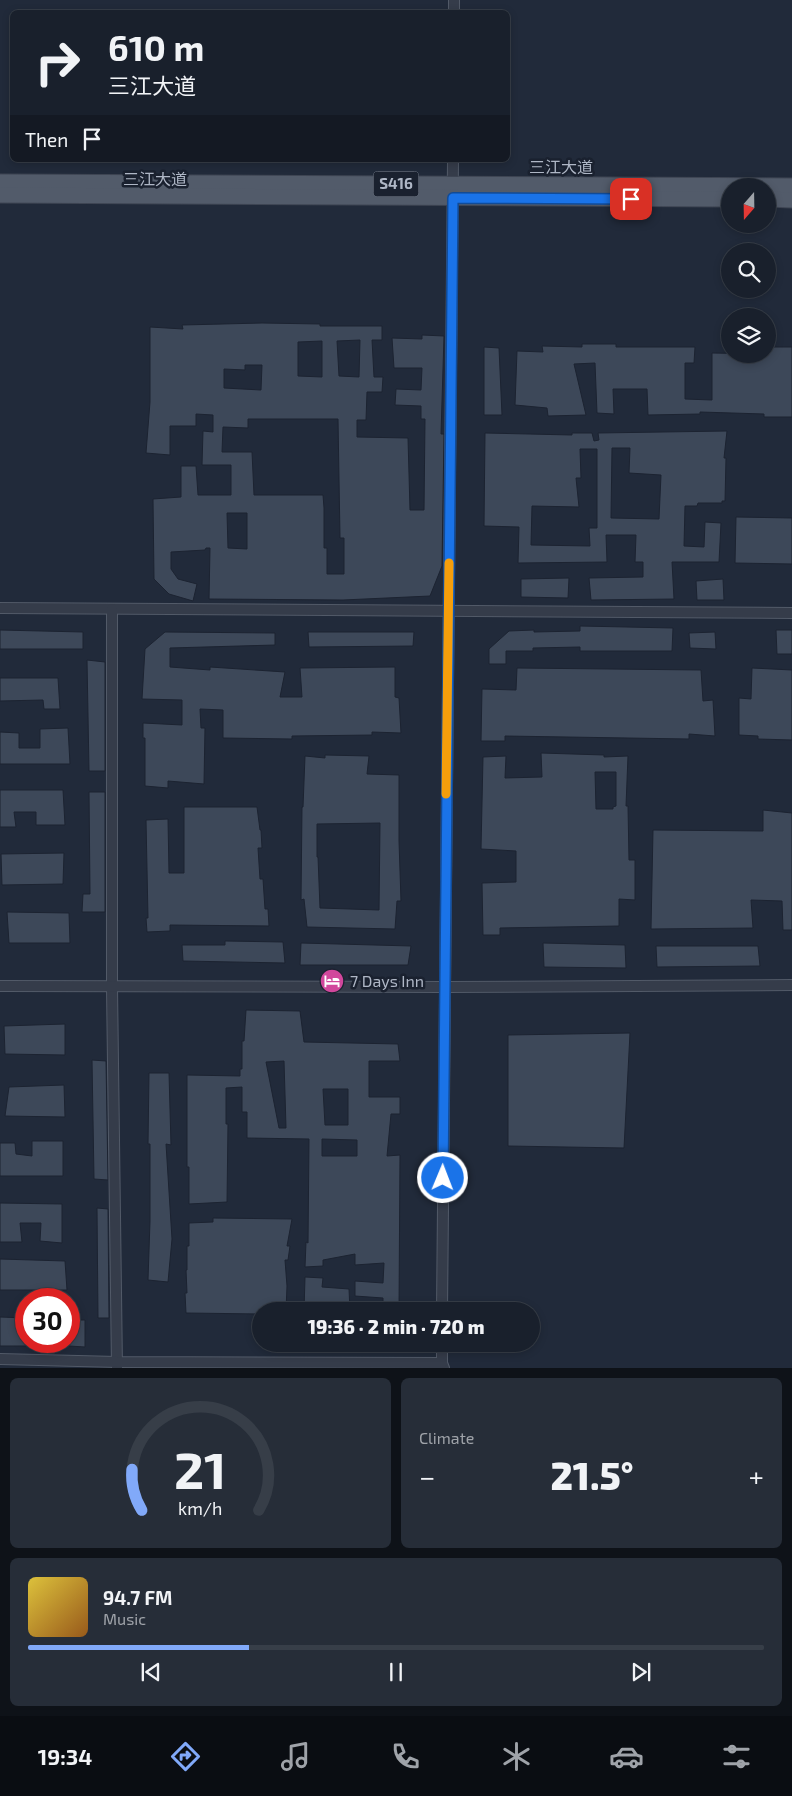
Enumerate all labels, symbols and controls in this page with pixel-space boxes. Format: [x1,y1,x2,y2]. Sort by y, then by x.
text: 610 m [108,26,204,68]
icon: right [25,30,90,95]
text: 三江大道 [108,72,196,98]
icon: arrive [78,125,106,153]
text: Then [25,128,68,151]
street label: 三江大道 [529,157,593,176]
street label: 三江大道 [123,169,187,188]
road number: S416 [374,172,418,196]
pin [610,178,652,220]
north arrow [721,178,776,232]
map controls [721,178,776,363]
icon: arrive [617,185,645,213]
button: search [721,243,776,298]
button: layers [721,308,776,363]
hotel icon: 7 Days Inn [319,968,345,994]
place label: 7 Days Inn [350,971,424,990]
position arrow [416,1151,468,1203]
speed limit sign: 30 [15,1288,80,1353]
text: 19:36 · 2 min · 720 m [307,1315,485,1338]
text: Climate [419,1428,474,1447]
text: 21 [174,1437,227,1499]
text: 21.5° [550,1452,634,1498]
text: − [419,1459,435,1493]
text: + [749,1459,764,1493]
text: km/h [178,1497,223,1519]
text: 94.7 FM [103,1586,172,1609]
text: Music [103,1609,146,1628]
icon: previous [137,1658,165,1686]
icon: pause [382,1658,410,1686]
icon: next [627,1658,655,1686]
icon: directions [168,1739,203,1774]
icon: music [278,1739,313,1774]
icon: phone [388,1739,423,1774]
icon: climate [499,1739,534,1774]
icon: car [609,1739,644,1774]
icon: filters [719,1739,754,1774]
text: 19:34 [38,1743,92,1769]

